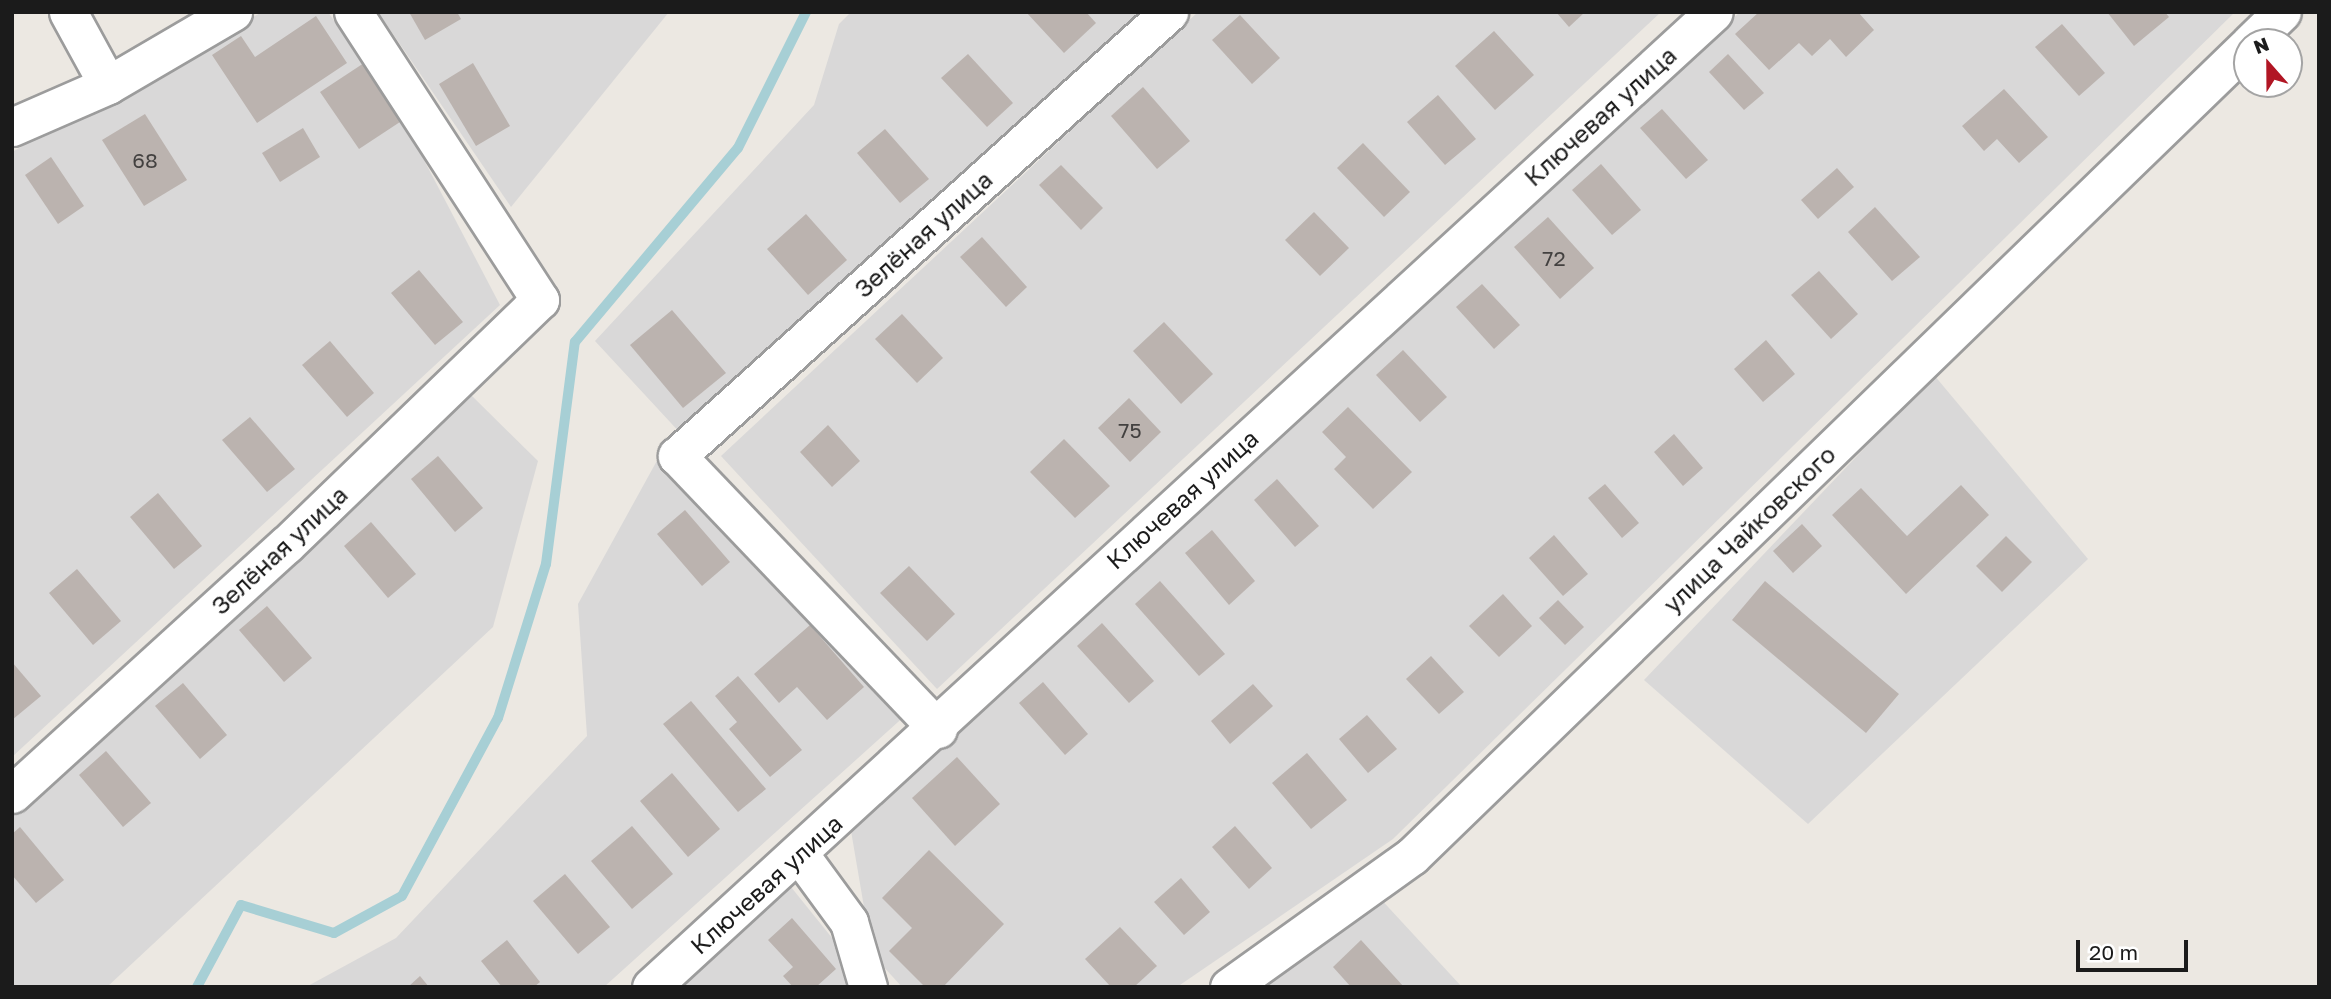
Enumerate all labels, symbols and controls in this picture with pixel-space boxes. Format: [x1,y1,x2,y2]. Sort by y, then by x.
north arrow [2233,28,2303,98]
text: N [2250,31,2272,58]
street label: Ключевая улица [1518,40,1682,192]
house number: 68 [132,147,158,173]
street label: Зелёная улица [848,165,998,303]
house number: 72 [1542,245,1566,271]
house number: 75 [1118,417,1142,443]
street label: Ключевая улица [1100,423,1264,575]
street label: улица Чайковского [1657,439,1841,619]
street label: Зелёная улица [205,480,353,620]
street label: Ключевая улица [684,808,848,960]
scale bar [2079,926,2191,970]
text: 20 m [2089,939,2138,965]

